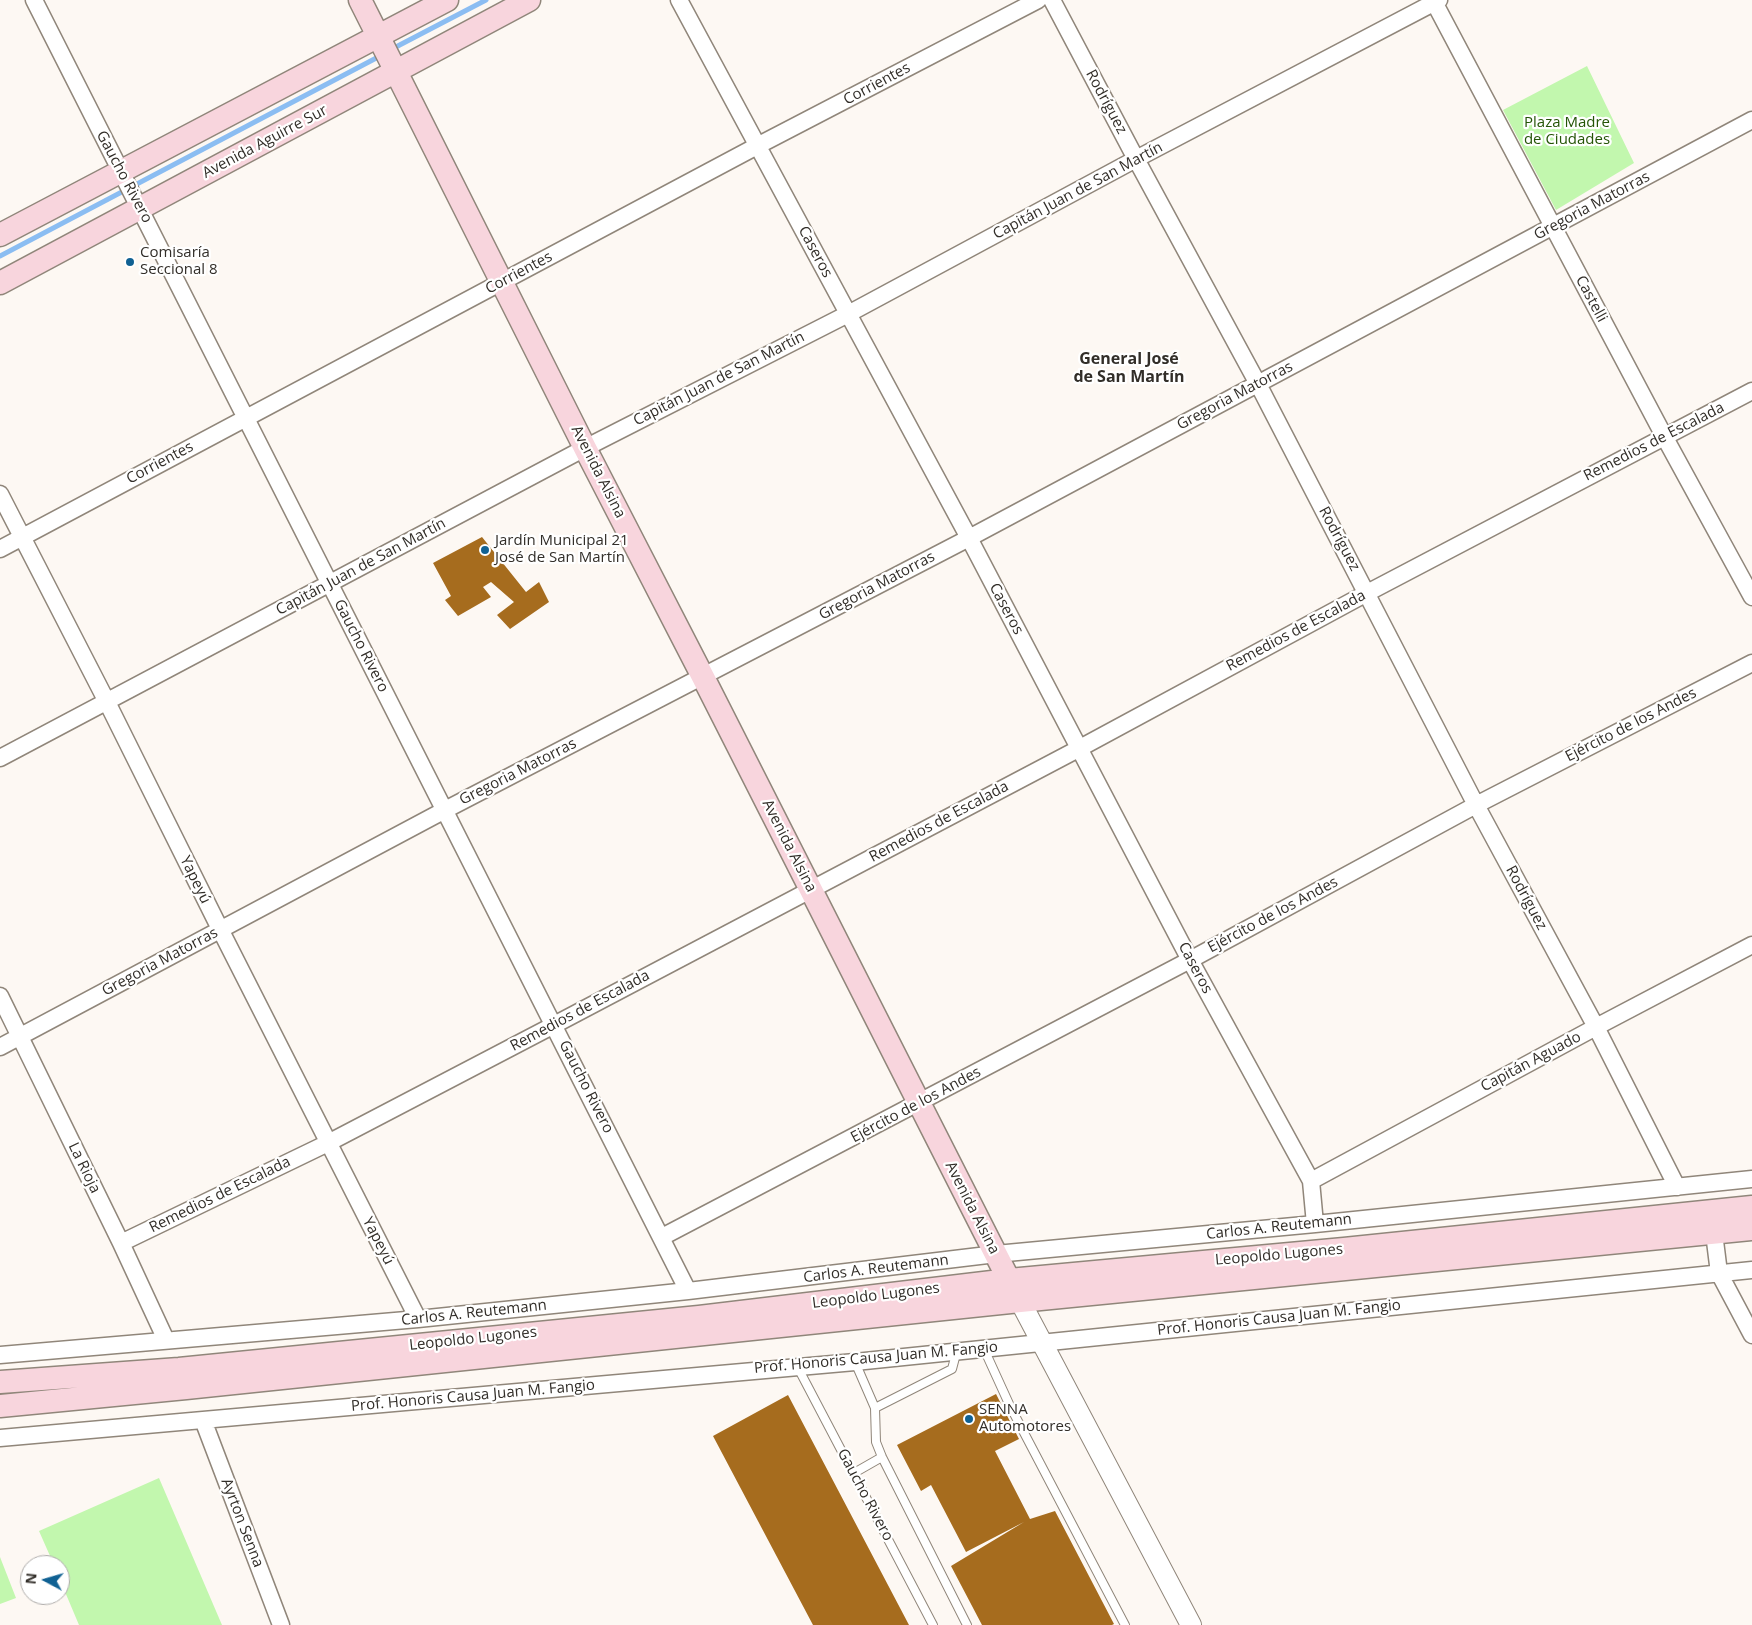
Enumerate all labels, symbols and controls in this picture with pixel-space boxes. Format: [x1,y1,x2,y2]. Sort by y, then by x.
street label: Corrientes [841,59,913,109]
street label: Rodríguez [1082,67,1130,137]
street label: Avenida Aguirre Sur [200,102,330,182]
park label: Plaza Madre de Ciudades [1524,114,1610,149]
street label: Gaucho Rivero [92,128,156,226]
street label: Capitán Juan de San Martín [990,139,1166,243]
street label: Gregoria Matorras [1531,168,1653,244]
street label: Caseros [794,223,836,281]
place label: Comisaría Seccional 8 [140,244,218,279]
street label: Corrientes [483,248,555,298]
marker: Comisaría Seccional 8 [124,256,136,268]
street label: Castelli [1571,273,1611,325]
street label: Capitán Juan de San Martín [630,328,808,430]
district label: General José de San Martín [1073,349,1185,387]
street label: Gregoria Matorras [1174,358,1296,434]
street label: Remedios de Escalada [1581,399,1727,485]
street label: Avenida Alsina [567,423,629,521]
street label: Corrientes [124,438,196,488]
street label: Rodríguez [1315,504,1363,574]
street label: Capitán Juan de San Martín [273,515,449,619]
place label: Jardín Municipal 21 José de San Martín [495,532,629,567]
marker: Jardín Municipal 21 José de San Martín [479,544,491,556]
street label: Gregoria Matorras [816,548,938,624]
street label: Caseros [985,580,1027,638]
street label: Remedios de Escalada [1223,587,1369,675]
street label: Gaucho Rivero [330,597,392,695]
street label: Ejército de los Andes [1562,684,1700,766]
street label: Gregoria Matorras [457,735,579,809]
street label: Remedios de Escalada [866,778,1012,866]
street label: Avenida Alsina [758,797,820,895]
street label: Yapeyú [176,853,214,907]
street label: Rodríguez [1502,863,1550,933]
street label: Ejército de los Andes [1205,873,1341,957]
street label: Gregoria Matorras [99,924,221,1000]
street label: Caseros [1174,939,1216,997]
street label: Remedios de Escalada [507,967,653,1055]
street label: Capitán Aguado [1478,1028,1584,1096]
street label: Gaucho Rivero [555,1038,617,1136]
street label: Ejército de los Andes [848,1063,984,1147]
street label: La Rioja [64,1140,104,1196]
street label: Remedios de Escalada [146,1153,294,1237]
street label: Avenida Alsina [941,1159,1003,1257]
street label: Carlos A. Reutemann [1205,1210,1353,1244]
street label: Yapeyú [358,1214,398,1268]
street label: Leopoldo Lugones [1214,1240,1344,1270]
street label: Carlos A. Reutemann [802,1251,950,1287]
street label: Leopoldo Lugones [811,1279,941,1313]
street label: Carlos A. Reutemann [400,1296,548,1330]
street label: Prof. Honoris Causa Juan M. Fangio [1156,1296,1402,1340]
street label: Leopoldo Lugones [408,1323,538,1355]
street label: Prof. Honoris Causa Juan M. Fangio [753,1338,999,1378]
street label: Prof. Honoris Causa Juan M. Fangio [350,1376,596,1416]
place label: SENNA Automotores [979,1401,1071,1436]
marker: SENNA Automotores [963,1413,975,1425]
street label: Gaucho Rivero [833,1446,897,1544]
street label: Ayrton Senna [217,1476,267,1570]
north arrow [20,1555,70,1605]
text: N [21,1572,41,1585]

